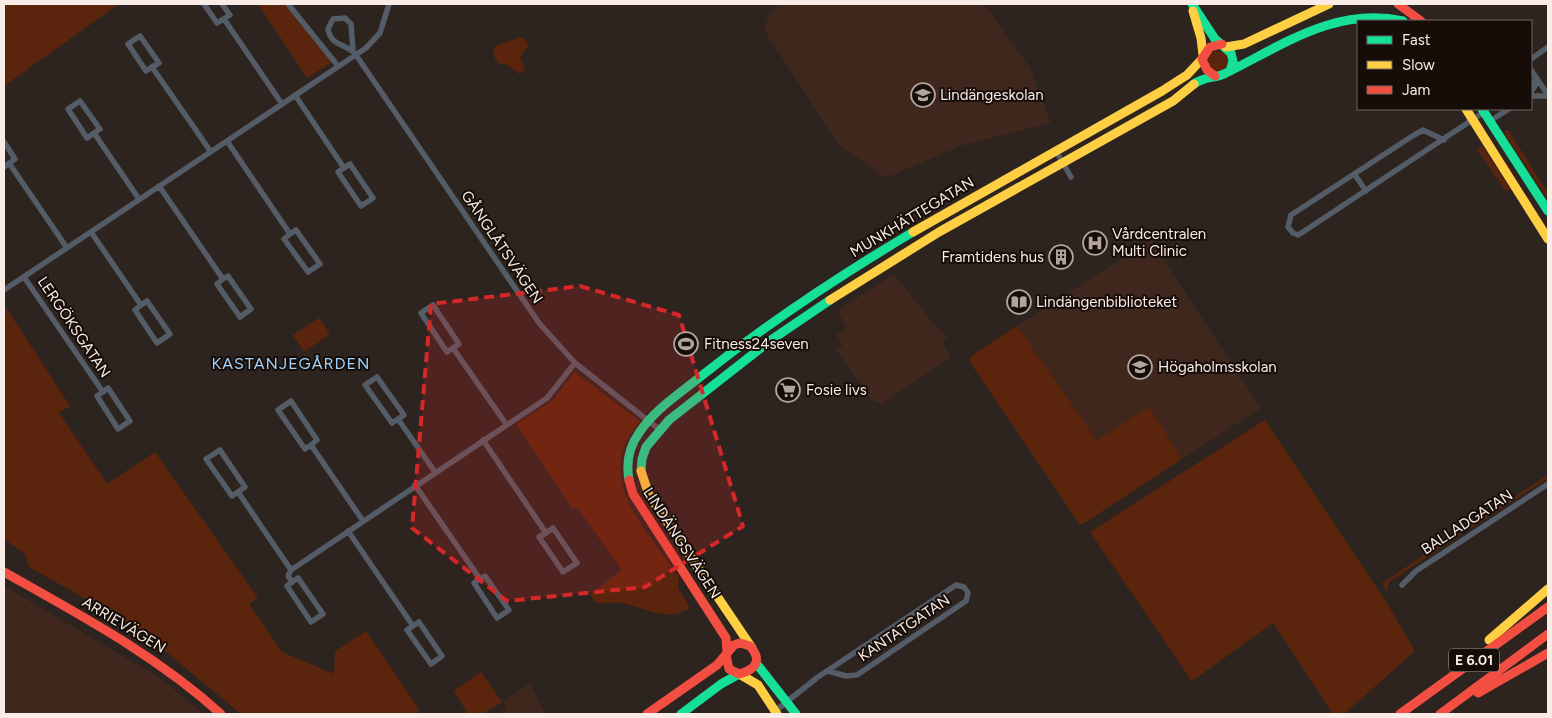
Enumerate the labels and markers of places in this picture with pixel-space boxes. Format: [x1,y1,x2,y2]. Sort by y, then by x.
school or university icon: Lindängeskolan [910,82,936,108]
place label: Lindängeskolan [940,86,1044,104]
place label: Vårdcentralen Multi Clinic [1112,225,1206,260]
hospital icon: Vårdcentralen Multi Clinic [1082,230,1108,256]
building icon: Framtidens hus [1048,244,1074,270]
place label: Framtidens hus [942,248,1044,266]
library icon: Lindängenbiblioteket [1006,289,1032,315]
place label: Lindängenbiblioteket [1036,293,1177,311]
sports icon: Fitness24seven [673,331,699,357]
place label: Fitness24seven [704,335,809,353]
school or university icon: Högaholmsskolan [1127,354,1153,380]
place label: Högaholmsskolan [1158,358,1277,376]
supermarket icon: Fosie livs [775,377,801,403]
place label: Fosie livs [806,381,867,399]

